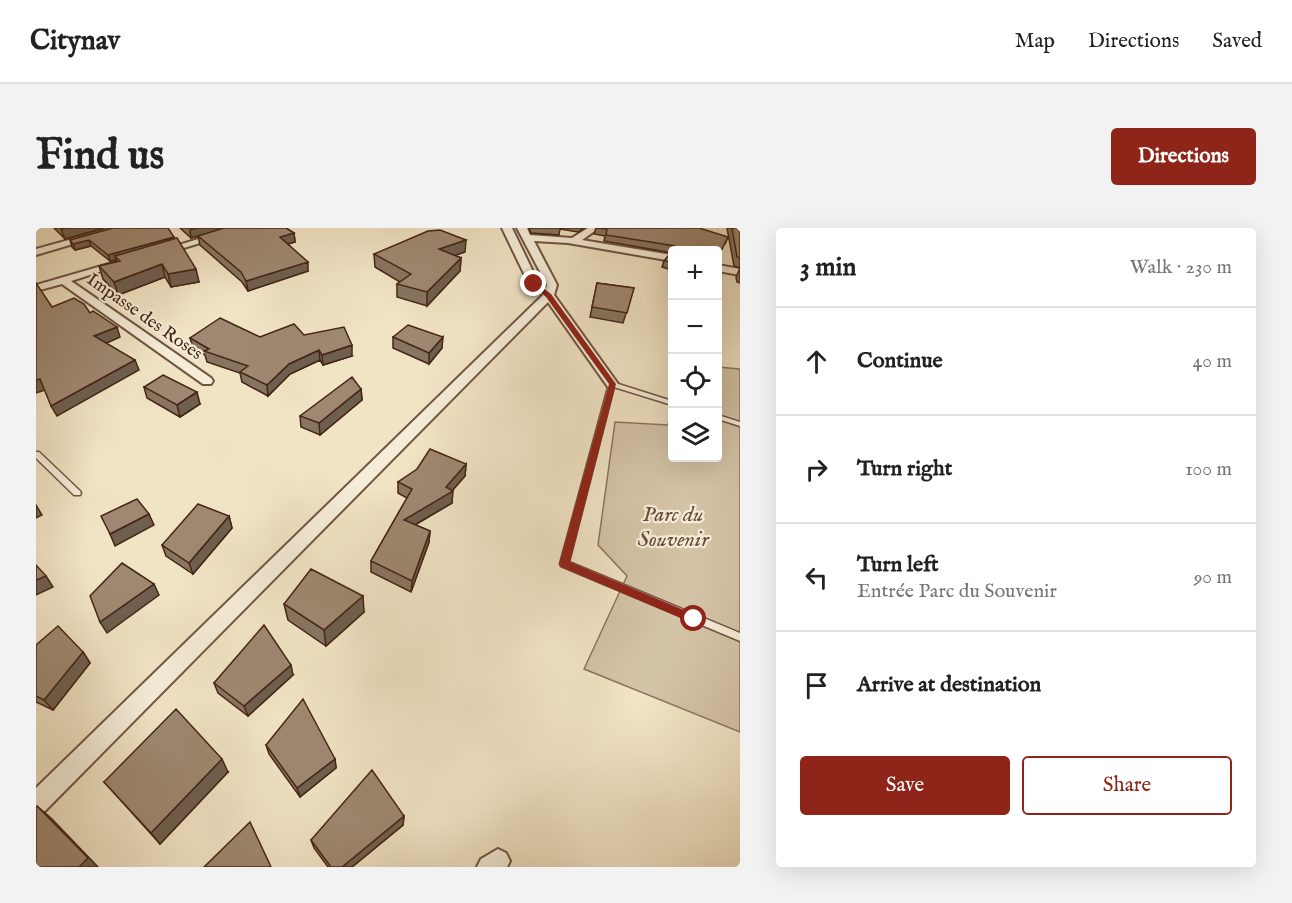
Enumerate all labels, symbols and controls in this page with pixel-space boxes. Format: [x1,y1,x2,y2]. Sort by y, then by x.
text: Citynav [30,24,120,59]
text: Map [1015,28,1055,55]
text: Directions [1088,28,1179,55]
text: Saved [1212,28,1262,55]
button: Directions [1111,128,1256,185]
text: Find us [36,130,164,183]
map controls [668,246,722,462]
button: + [668,246,722,300]
text: 3 min [800,251,856,284]
text: Walk · 230 m [1130,255,1232,280]
street label: Impasse des Roses [82,269,207,366]
route end [520,270,546,296]
button: − [668,300,722,354]
icon: ahead [800,345,833,378]
text: Continue [857,347,943,375]
text: 40 m [1193,349,1232,374]
button: locate [668,354,722,408]
button: layers [668,408,722,462]
icon: right [800,453,833,486]
text: Turn right [857,455,952,483]
text: 100 m [1185,457,1232,482]
park label: Parc du Souvenir [637,501,710,554]
text: Turn left [857,551,939,579]
icon: left [800,561,833,594]
text: 90 m [1194,565,1232,590]
text: Entrée Parc du Souvenir [857,579,1057,604]
route start [680,605,706,631]
icon: arrive [800,669,833,702]
text: Arrive at destination [857,671,1041,699]
button: Save [800,756,1010,815]
button: Share [1022,756,1232,815]

